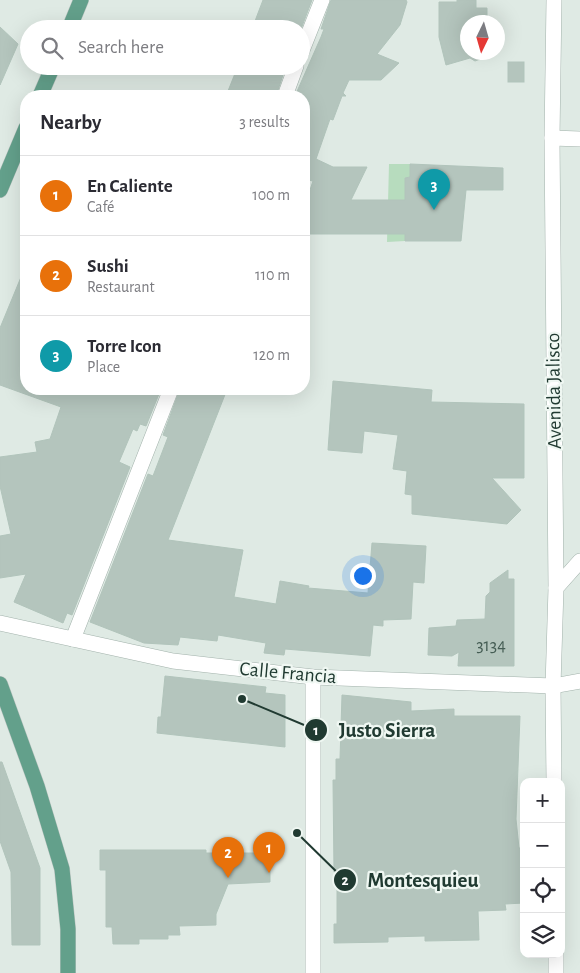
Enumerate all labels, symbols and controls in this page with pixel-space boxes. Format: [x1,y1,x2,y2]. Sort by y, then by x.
north arrow [460,15,505,60]
search box [20,20,310,75]
icon: search [38,34,66,62]
text: Search here [78,38,164,57]
text: Nearby [40,112,101,133]
text: 3 results [239,114,290,130]
pin: 3 [418,169,450,210]
text: En Caliente [87,177,173,196]
text: 1 [53,187,59,203]
text: 100 m [252,187,290,203]
text: Café [87,199,115,215]
text: Sushi [87,257,129,276]
text: 2 [52,267,60,283]
text: 110 m [255,267,290,283]
text: Restaurant [87,279,155,295]
street label: Avenida Jalisco [543,333,565,449]
text: Torre Icon [87,337,162,356]
text: 3 [53,347,59,363]
text: 120 m [253,347,290,363]
text: Place [87,359,120,375]
your location [350,563,376,589]
house number: 3134 [476,637,506,655]
street label: Calle Francia [239,659,337,687]
callout: Justo Sierra [303,712,445,748]
text: Justo Sierra [339,720,435,741]
text: 1 [313,723,319,738]
map controls [520,778,565,958]
button: + [520,778,565,823]
button: − [520,823,565,868]
pin: 1 [253,832,285,873]
pin: 2 [212,837,244,878]
callout: Montesquieu [333,862,489,898]
button: locate [520,868,565,913]
text: Montesquieu [368,870,478,891]
text: 2 [341,873,349,888]
button: layers [520,913,565,958]

